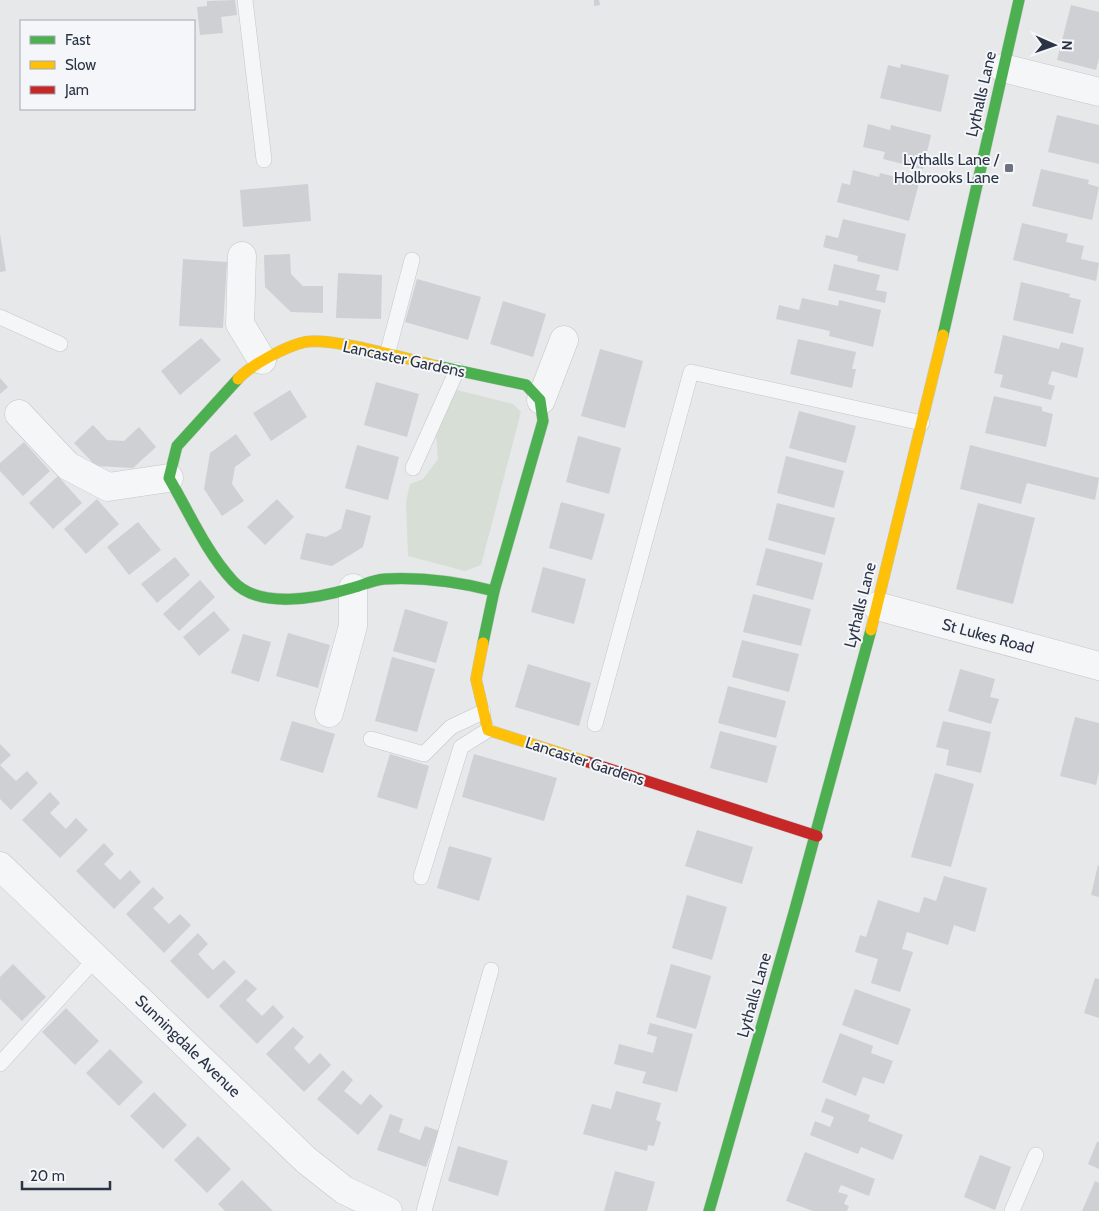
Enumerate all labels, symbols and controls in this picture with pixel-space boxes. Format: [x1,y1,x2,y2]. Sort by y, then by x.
legend [20,20,195,110]
north arrow [1029,20,1079,70]
text: Fast [65,31,90,49]
text: N [1058,40,1076,51]
street label: Lythalls Lane [962,49,1000,139]
text: Slow [65,56,96,74]
text: Jam [64,81,89,99]
place label: Lythalls Lane / Holbrooks Lane [894,150,1000,187]
marker: Lythalls Lane / Holbrooks Lane [1003,162,1015,174]
street label: Lancaster Gardens [341,337,467,381]
street label: Lythalls Lane [840,560,880,650]
street label: St Lukes Road [940,615,1036,657]
street label: Lancaster Gardens [523,733,647,789]
street label: Lythalls Lane [733,950,775,1040]
street label: Sunningdale Avenue [132,991,244,1101]
scale bar [22,1158,110,1190]
text: 20 m [30,1167,65,1185]

